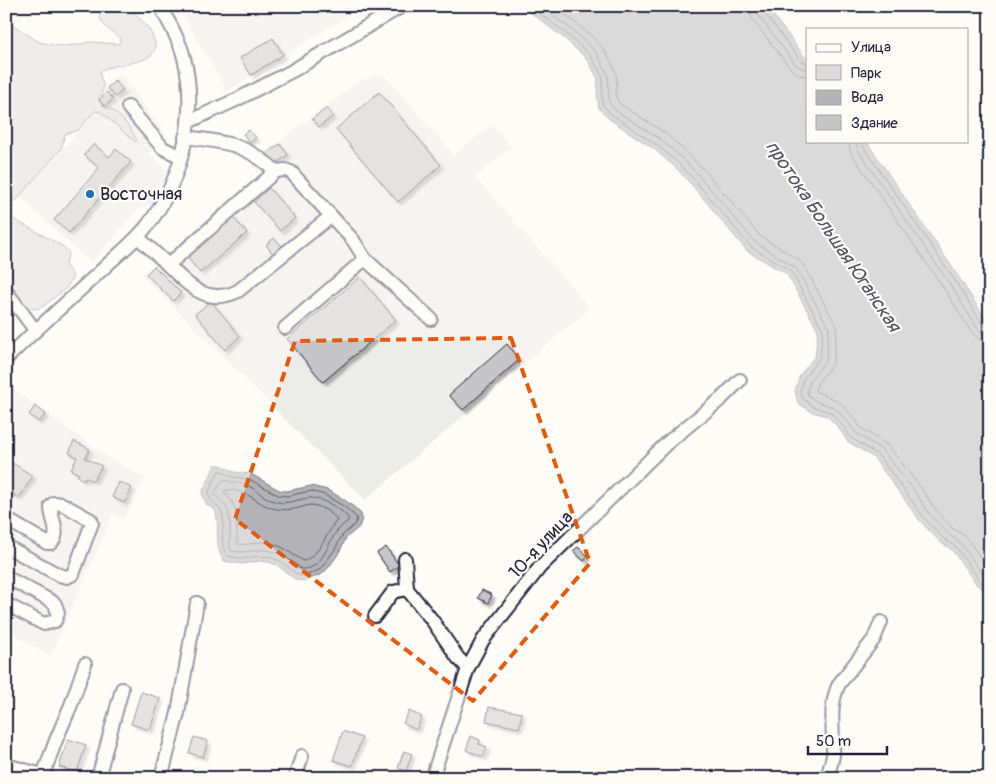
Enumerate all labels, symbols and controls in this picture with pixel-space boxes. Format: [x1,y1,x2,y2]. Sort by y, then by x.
legend [806,28,968,142]
text: Улица [851,38,891,57]
text: Парк [851,64,882,83]
text: Вода [851,88,884,107]
text: Здание [851,114,898,133]
water label: протока Большая Юганская [760,136,907,338]
place label: Восточная [100,183,182,206]
marker: Восточная [84,188,96,200]
street label: 10-я улица [504,506,578,584]
scale bar [808,724,887,756]
text: 50 m [816,732,851,751]

